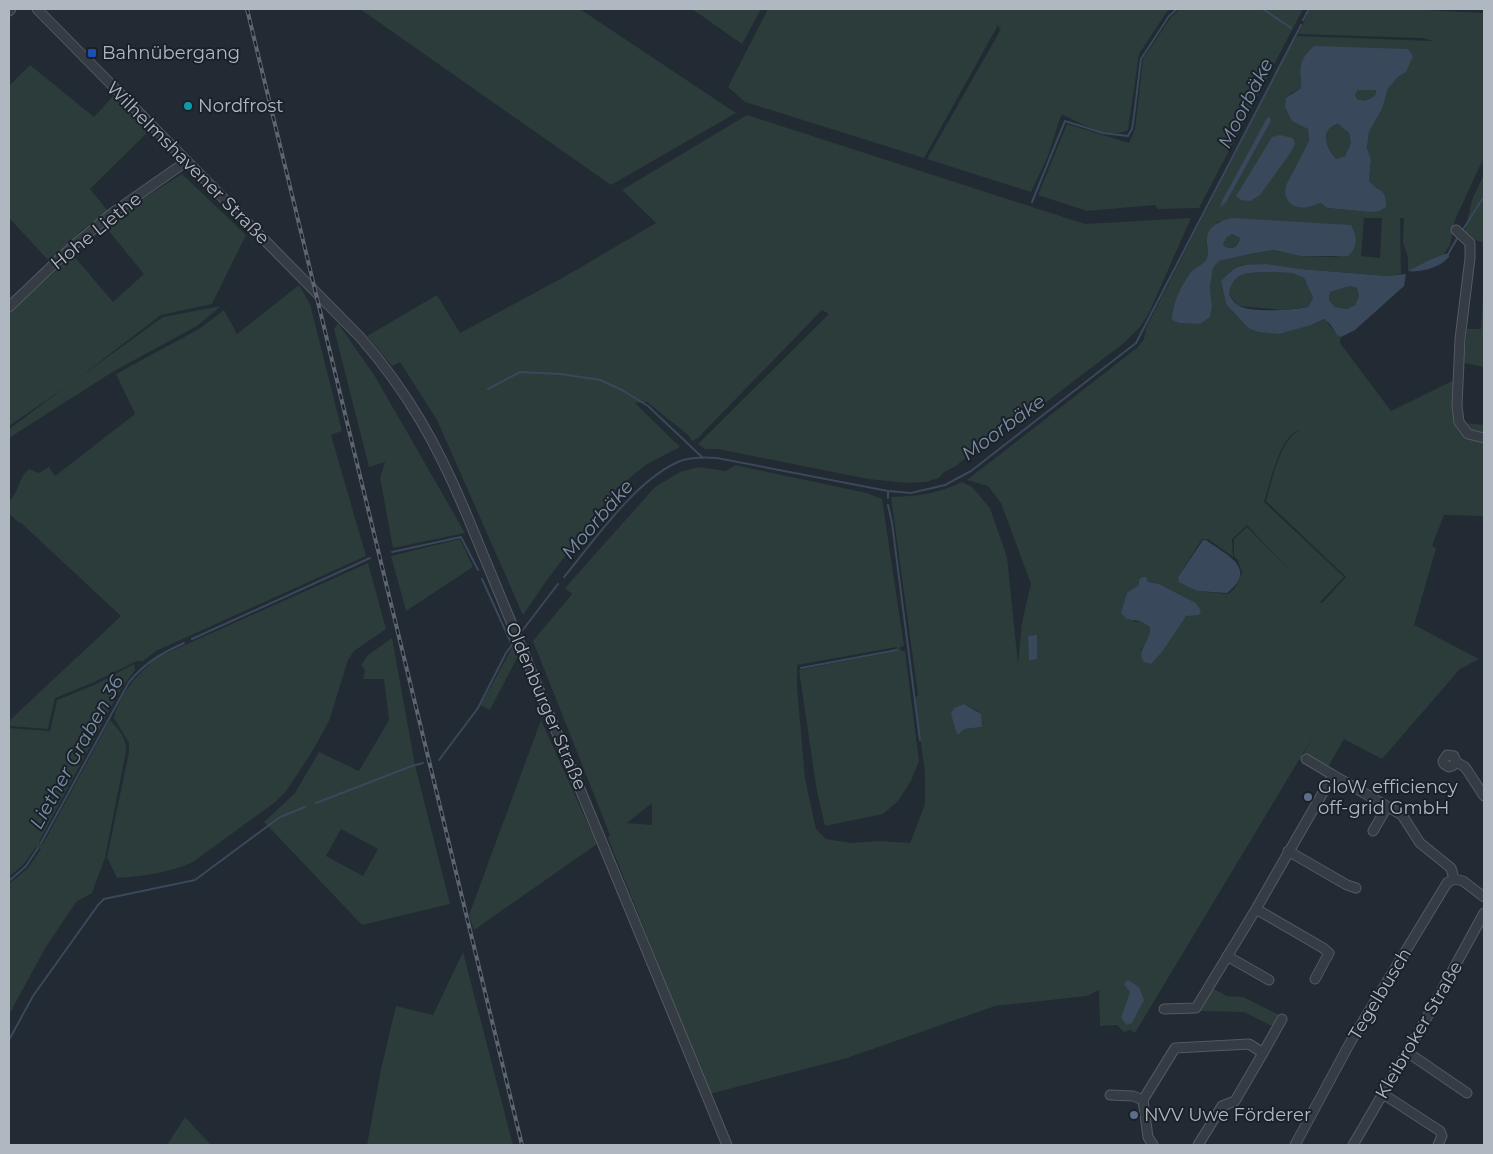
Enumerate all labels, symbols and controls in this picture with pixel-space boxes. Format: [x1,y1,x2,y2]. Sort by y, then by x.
place label: Bahnübergang [102,42,240,64]
marker: Bahnübergang [86,47,98,59]
water label: Moorbäke [1213,55,1278,152]
street label: Wilhelmshavener Straße [102,77,274,249]
place label: Nordfrost [198,95,284,117]
marker: Nordfrost [182,100,194,112]
street label: Hohe Liethe [46,188,146,274]
water label: Moorbäke [957,389,1050,465]
water label: Moorbäke [557,475,638,564]
street label: Oldenburger Straße [501,619,591,793]
water label: Liether Graben 36 [25,671,128,833]
place label: GloW efficiency off-grid GmbH [1318,776,1458,819]
marker: GloW efficiency off-grid GmbH [1302,791,1314,803]
street label: Tegelbusch [1344,944,1416,1044]
street label: Kleibroker Straße [1371,957,1467,1103]
place label: NVV Uwe Förderer [1144,1104,1311,1126]
marker: NVV Uwe Förderer [1128,1109,1140,1121]

